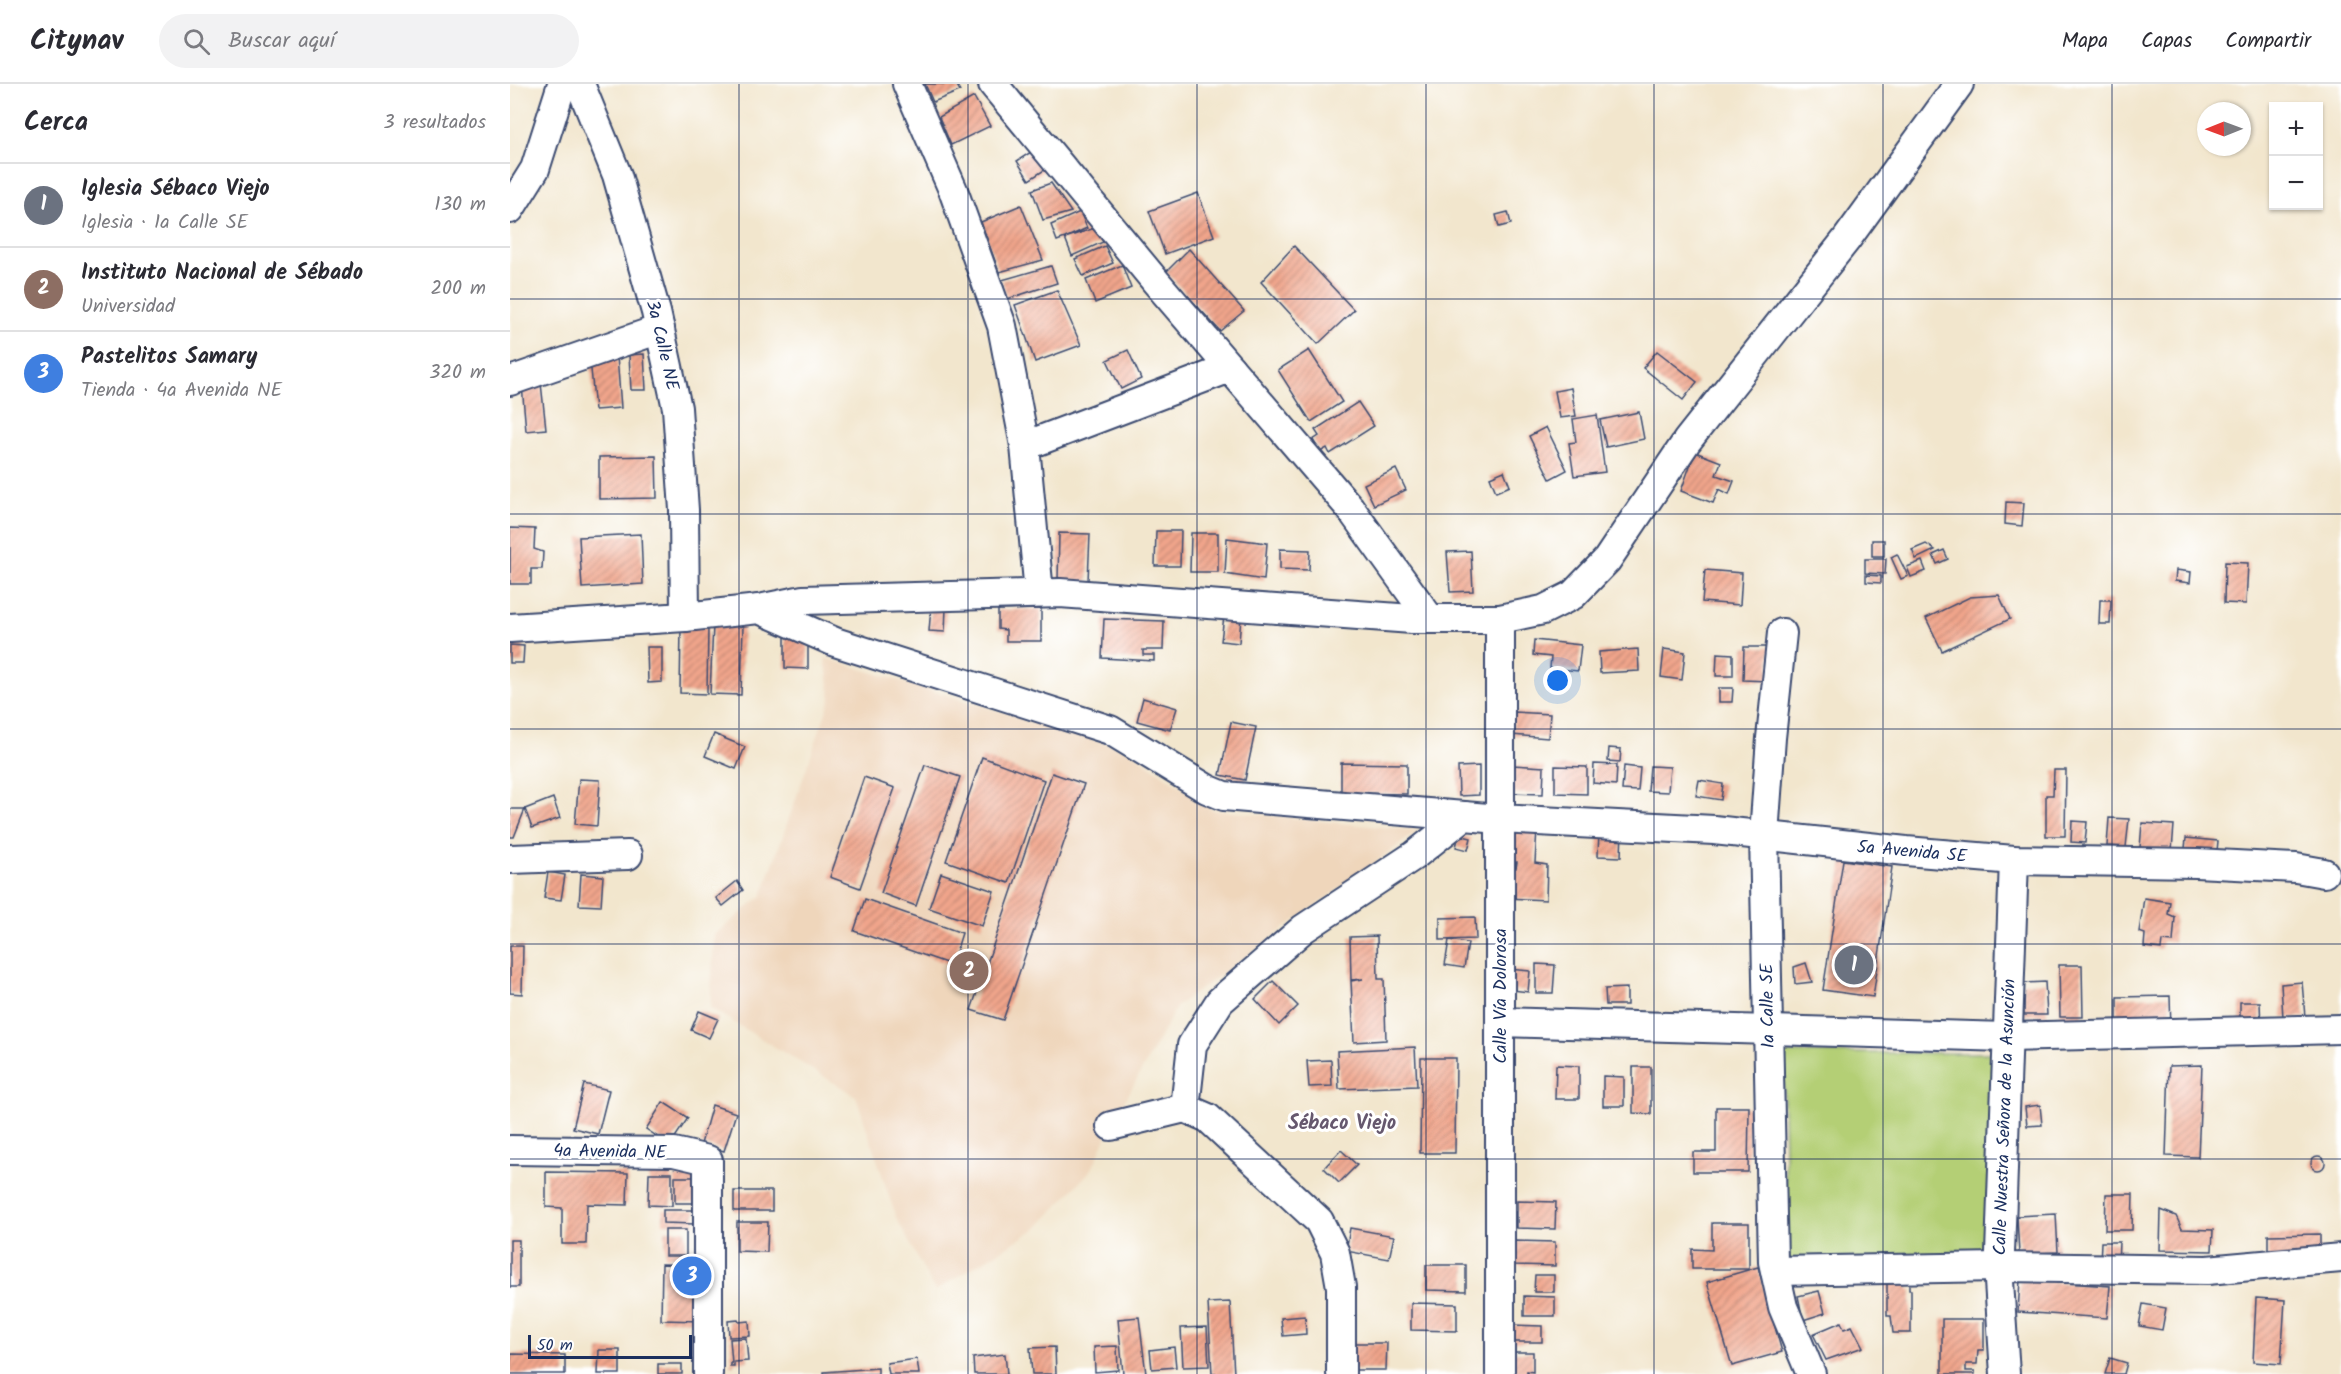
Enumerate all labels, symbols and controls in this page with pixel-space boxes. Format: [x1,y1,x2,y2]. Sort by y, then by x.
search box [159,14,579,68]
text: Citynav [30,19,123,64]
text: Buscar aquí [228,24,335,59]
icon: search [180,25,213,58]
text: Mapa [2062,25,2108,58]
text: Capas [2141,25,2192,58]
text: Compartir [2225,25,2311,58]
text: Cerca [24,102,88,144]
north arrow [2197,102,2251,156]
map controls [2269,102,2323,210]
button: + [2269,102,2323,156]
text: 3 resultados [383,107,486,139]
button: − [2269,156,2323,210]
text: Iglesia Sébaco Viejo [81,172,270,207]
text: 1 [40,189,47,221]
text: 130 m [434,189,486,221]
text: Iglesia · 1a Calle SE [81,207,248,239]
text: Instituto Nacional de Sébado [81,256,363,291]
text: 2 [38,273,49,305]
text: 200 m [430,273,486,305]
text: Universidad [81,291,175,323]
street label: 3a Calle NE [637,297,686,394]
text: Pastelitos Samary [81,340,258,375]
text: 3 [38,357,49,389]
text: 320 m [429,357,486,389]
text: Tienda · 4a Avenida NE [81,375,282,407]
your location [1543,666,1572,695]
street label: 5a Avenida SE [1856,833,1969,872]
street label: Calle Vía Dolorosa [1487,928,1516,1064]
pin: 1 [1834,942,1874,988]
pin: 2 [950,948,988,994]
street label: 1a Calle SE [1753,963,1784,1049]
street label: Calle Nuestra Señora de la Asunción [1986,978,2025,1256]
district label: Sébaco Viejo [1288,1108,1396,1140]
street label: 4a Avenida NE [553,1137,667,1168]
pin: 3 [672,1254,711,1298]
scale bar [528,1332,692,1360]
text: 50 m [537,1333,573,1358]

